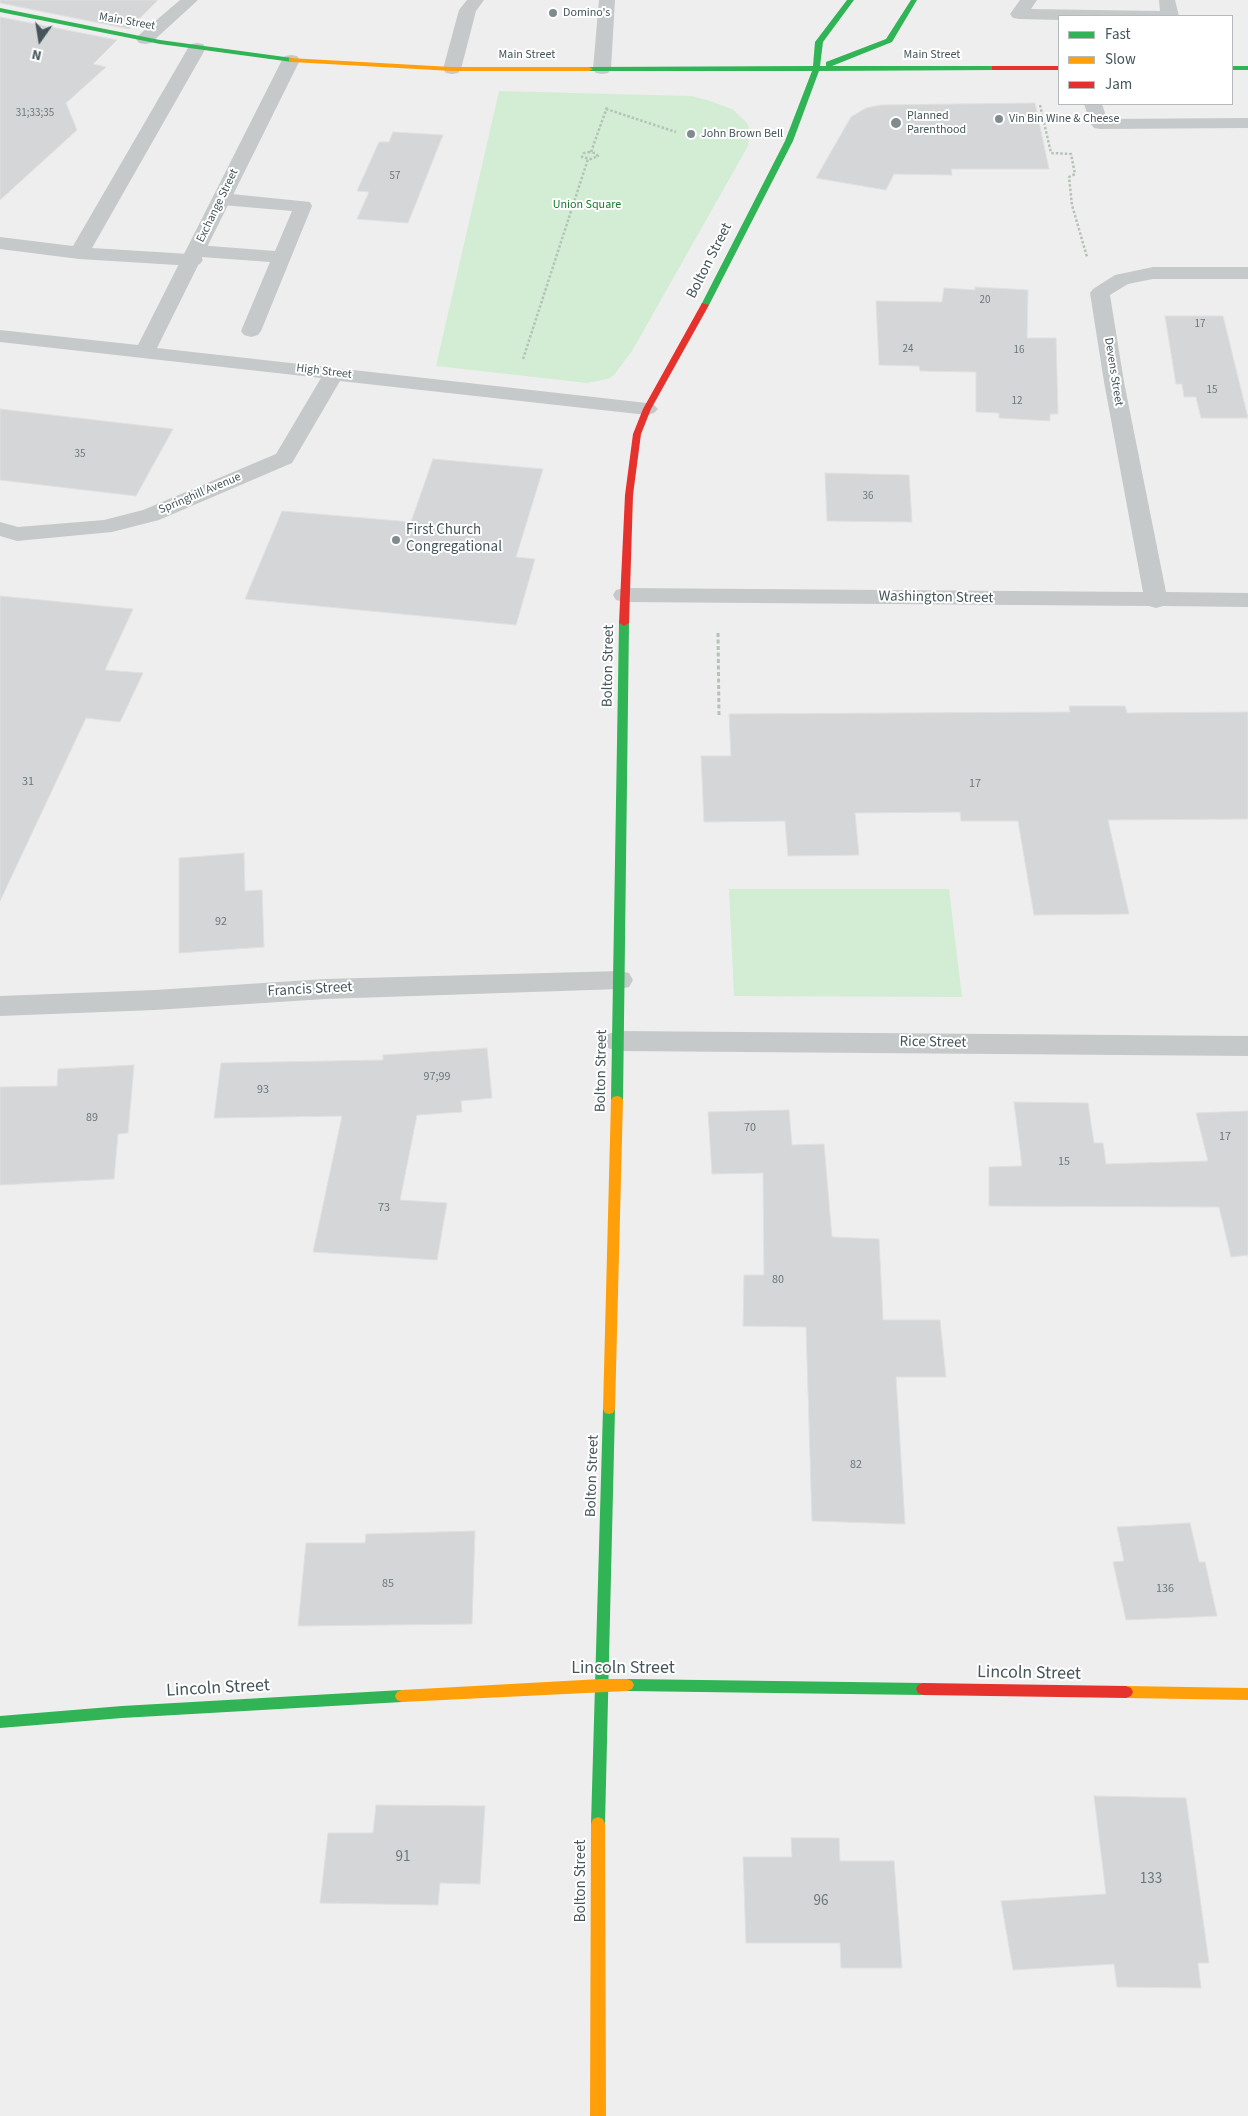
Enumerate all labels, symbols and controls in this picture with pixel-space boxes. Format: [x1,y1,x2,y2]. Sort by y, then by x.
place label: Domino's [563,6,610,20]
marker: Domino's [547,7,559,19]
street label: Main Street [98,10,156,34]
north arrow [15,15,65,65]
legend [1058,15,1233,105]
text: Fast [1105,24,1131,45]
text: N [30,44,43,65]
street label: Main Street [499,48,555,62]
street label: Main Street [904,48,960,62]
text: Slow [1105,49,1136,70]
text: Jam [1105,74,1132,95]
house number: 31;33;35 [16,107,54,121]
place label: Planned Parenthood [907,109,966,137]
place label: Vin Bin Wine & Cheese [1009,112,1119,126]
marker: Vin Bin Wine & Cheese [993,113,1005,125]
marker: Planned Parenthood [889,116,903,130]
place label: John Brown Bell [701,127,783,141]
marker: John Brown Bell [685,128,697,140]
street label: Exchange Street [194,167,242,245]
house number: 57 [390,170,400,184]
park label: Union Square [553,198,621,212]
street label: Bolton Street [683,220,737,302]
house number: 20 [980,294,990,308]
house number: 17 [1195,318,1205,332]
street label: Devens Street [1100,337,1126,407]
house number: 24 [903,343,913,357]
house number: 16 [1014,344,1024,358]
street label: High Street [295,361,353,383]
house number: 15 [1207,384,1217,398]
house number: 12 [1012,395,1022,409]
house number: 35 [75,448,85,462]
street label: Springhill Avenue [157,470,243,518]
house number: 36 [863,490,873,504]
place label: First Church Congregational [406,522,502,557]
marker: First Church Congregational [390,534,402,546]
street label: Washington Street [878,588,994,608]
street label: Bolton Street [599,625,619,707]
house number: 31 [22,775,34,789]
house number: 17 [969,777,981,791]
house number: 92 [215,915,227,929]
street label: Francis Street [267,979,353,1001]
street label: Bolton Street [592,1030,612,1112]
street label: Rice Street [899,1033,967,1053]
house number: 97;99 [424,1070,450,1084]
house number: 93 [257,1083,269,1097]
house number: 89 [86,1111,98,1125]
house number: 70 [744,1121,756,1135]
house number: 17 [1219,1130,1231,1144]
house number: 15 [1058,1155,1070,1169]
house number: 73 [378,1201,390,1215]
house number: 80 [772,1273,784,1287]
street label: Bolton Street [583,1434,603,1518]
house number: 82 [850,1458,862,1472]
house number: 85 [382,1577,394,1591]
house number: 136 [1156,1582,1174,1596]
street label: Lincoln Street [571,1658,675,1680]
street label: Lincoln Street [977,1662,1081,1686]
street label: Lincoln Street [166,1676,270,1702]
street label: Bolton Street [573,1840,591,1922]
house number: 91 [396,1849,410,1867]
house number: 133 [1140,1871,1162,1889]
house number: 96 [814,1893,828,1911]

